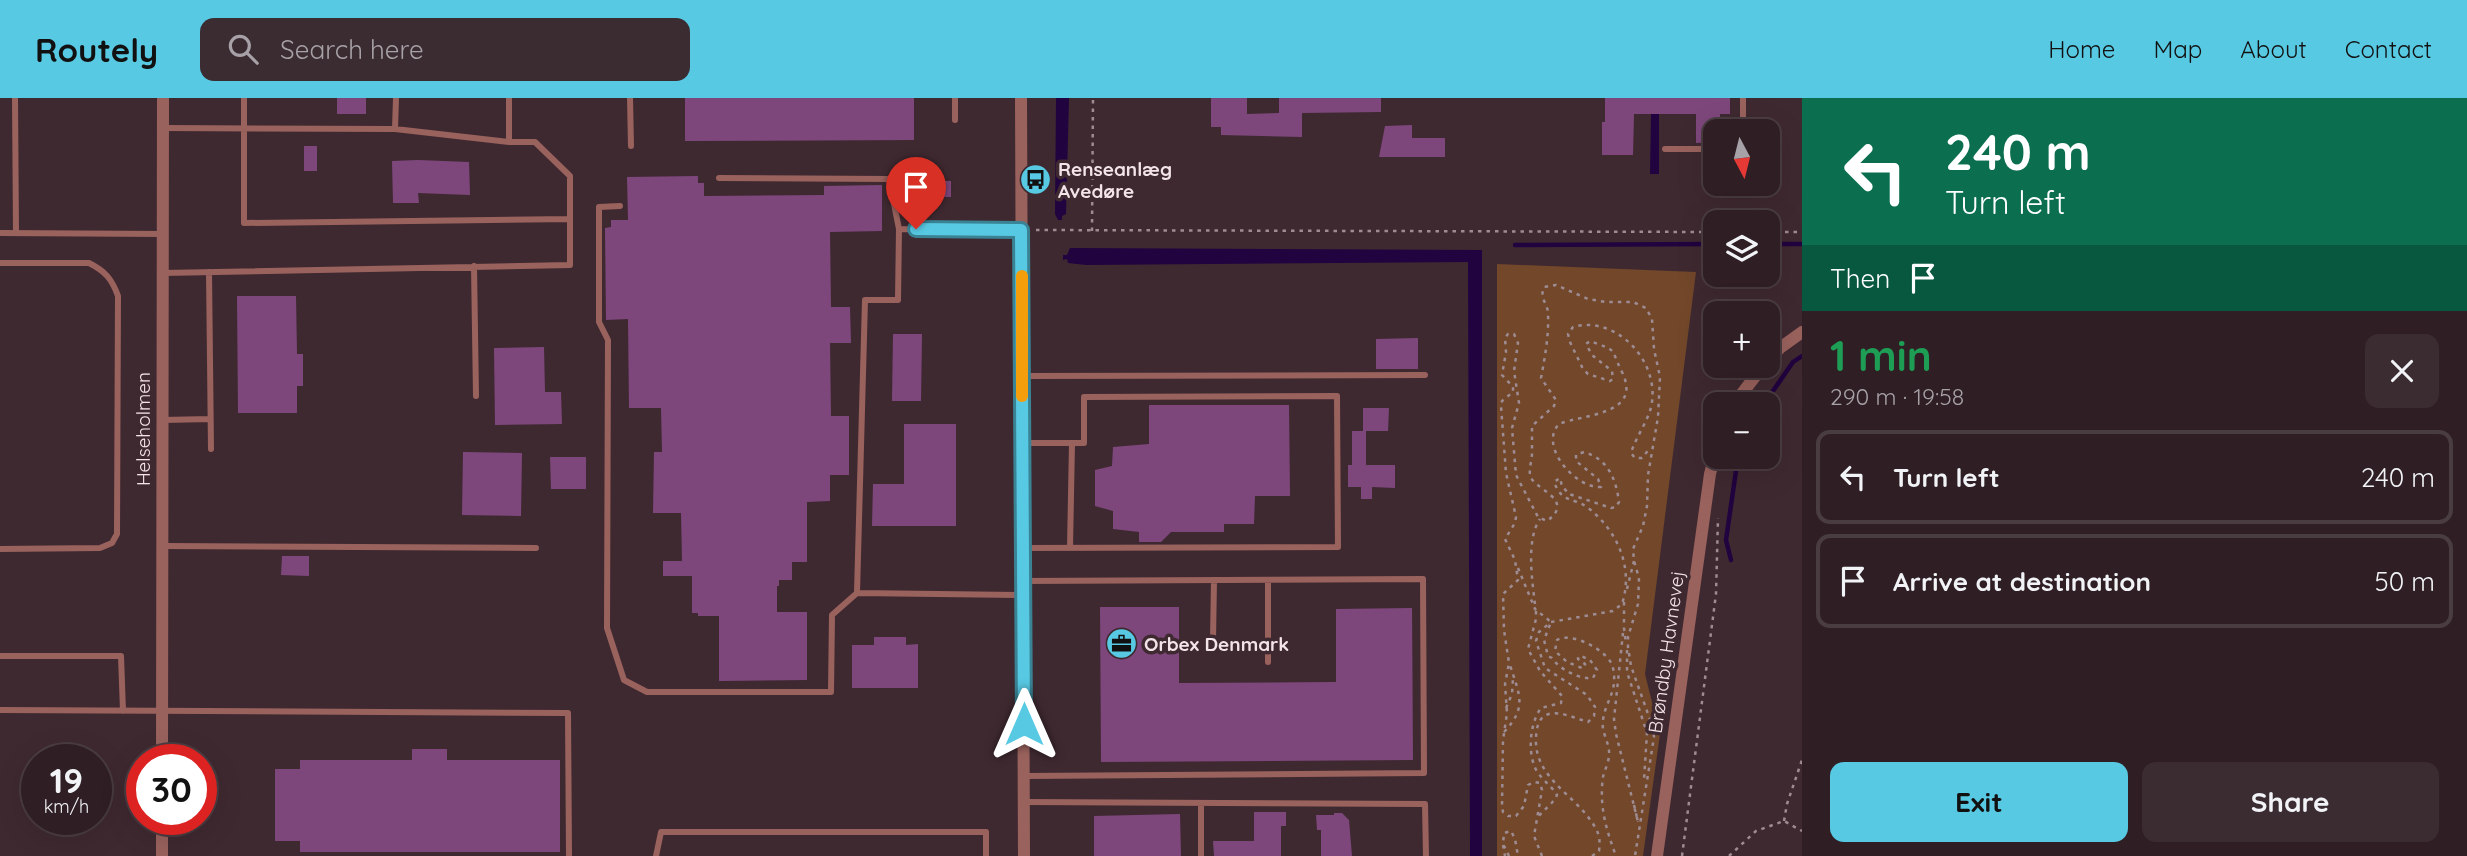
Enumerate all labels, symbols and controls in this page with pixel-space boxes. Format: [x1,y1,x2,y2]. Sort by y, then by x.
search box [200,18,690,81]
text: Routely [35,29,158,70]
icon: search [224,30,262,68]
text: Search here [280,33,424,66]
text: Home [2048,34,2115,64]
text: Map [2153,34,2202,64]
text: About [2240,34,2307,64]
text: Contact [2345,34,2432,64]
north arrow [1703,119,1780,196]
map controls [1703,119,1780,469]
text: 240 m [1945,121,2091,182]
icon: left [1830,126,1921,217]
pin [886,157,946,229]
place label: Renseanlæg Avedøre [1058,157,1172,203]
bus stop icon: Renseanlæg Avedøre [1018,163,1052,197]
icon: arrive [897,168,935,206]
text: Turn left [1945,182,2066,222]
button: layers [1703,210,1780,287]
icon: arrive [1904,259,1942,297]
text: Then [1830,262,1890,295]
button: + [1703,301,1780,378]
text: 1 min [1830,329,1932,382]
button: close [2365,334,2439,408]
street label: Helseholmen [131,372,155,486]
text: 290 m · 19:58 [1830,382,1964,411]
button: − [1703,392,1780,469]
icon: left [1834,458,1872,496]
text: Turn left [1893,461,2000,494]
text: 240 m [2361,461,2435,494]
icon: arrive [1834,562,1872,600]
text: Arrive at destination [1893,565,2151,598]
text: 50 m [2375,565,2435,598]
street label: Brøndby Havnevej [1643,569,1689,735]
office icon: Orbex Denmark [1104,627,1138,661]
place label: Orbex Denmark [1144,632,1289,656]
position arrow [987,687,1061,761]
speed limit sign: 30 [126,744,217,835]
text: 19 [50,758,83,802]
button: Exit [1830,762,2128,842]
button: Share [2142,762,2439,842]
text: km/h [44,795,89,818]

